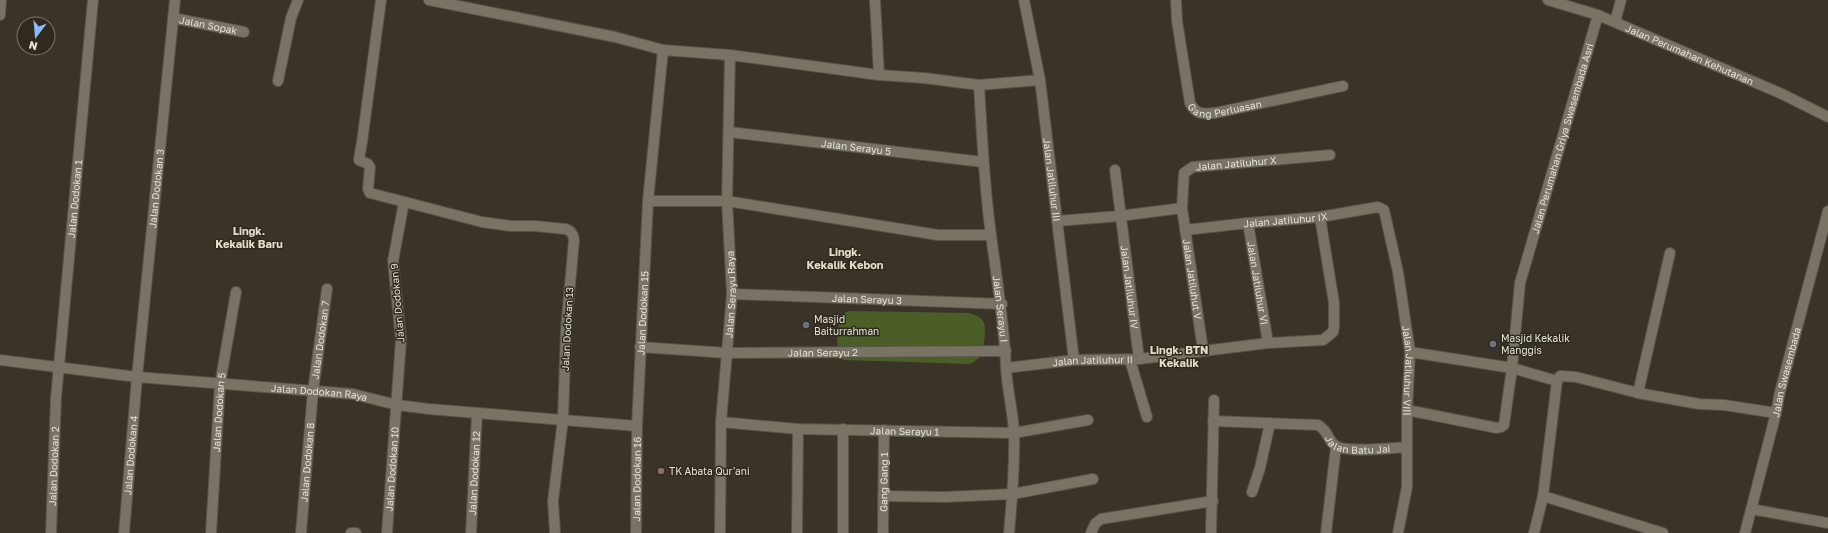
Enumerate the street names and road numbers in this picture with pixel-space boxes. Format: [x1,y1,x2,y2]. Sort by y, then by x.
street label: Jalan Sopak [178,13,239,37]
street label: Jalan Perumahan Kehutanan [1624,22,1756,87]
street label: Jalan Perumahan Griya Swasembada Asri [1529,42,1595,235]
street label: Gang Perluasan [1185,97,1263,120]
street label: Jalan Serayu 5 [821,137,892,157]
street label: Jalan Jatiluhur III [1041,137,1063,222]
street label: Jalan Dodokan 3 [146,148,166,229]
street label: Jalan Jatiluhur X [1195,154,1278,173]
street label: Jalan Dodokan 1 [65,159,84,239]
street label: Jalan Jatiluhur IX [1243,210,1329,229]
street label: Jalan Jatiluhut V [1181,238,1204,321]
street label: Jalan Jatiluhur VI [1245,241,1271,326]
street label: Jalan Jatiluhur IV [1119,244,1141,330]
street label: Jalan Serayu Raya [722,250,738,339]
street label: Jalan Dodokan 9 [388,263,406,343]
street label: Jalan Dodokan 15 [634,270,651,356]
street label: Jalan Serayu I [991,275,1010,343]
street label: Jalan Dodokan 13 [559,286,575,371]
street label: Jalan Serayu 3 [832,292,902,306]
street label: Jalan Dodokan 7 [309,300,331,380]
street label: Jalan Jatiluhur VIII [1400,324,1416,416]
street label: Jalan Swasembada [1769,326,1803,418]
street label: Jalan Serayu 2 [788,346,858,359]
street label: Jalan Jatiluhur II [1052,353,1133,369]
street label: Jalan Dodokan 5 [210,371,228,452]
street label: Jalan Dodokan Raya [271,382,369,403]
street label: Jalan Dodokan 4 [121,415,140,496]
street label: Jalan Dodokan 8 [298,422,316,503]
street label: Jalan Serayu 1 [870,424,940,438]
street label: Jalan Dodokan 2 [46,426,61,506]
street label: Jalan Dodokan 10 [383,426,401,512]
street label: Jalan Dodokan 12 [466,430,482,516]
street label: Jalan Batu Jai [1323,433,1391,456]
street label: Jalan Dodokan 16 [630,437,643,521]
street label: Gang Gang 1 [877,452,890,512]

